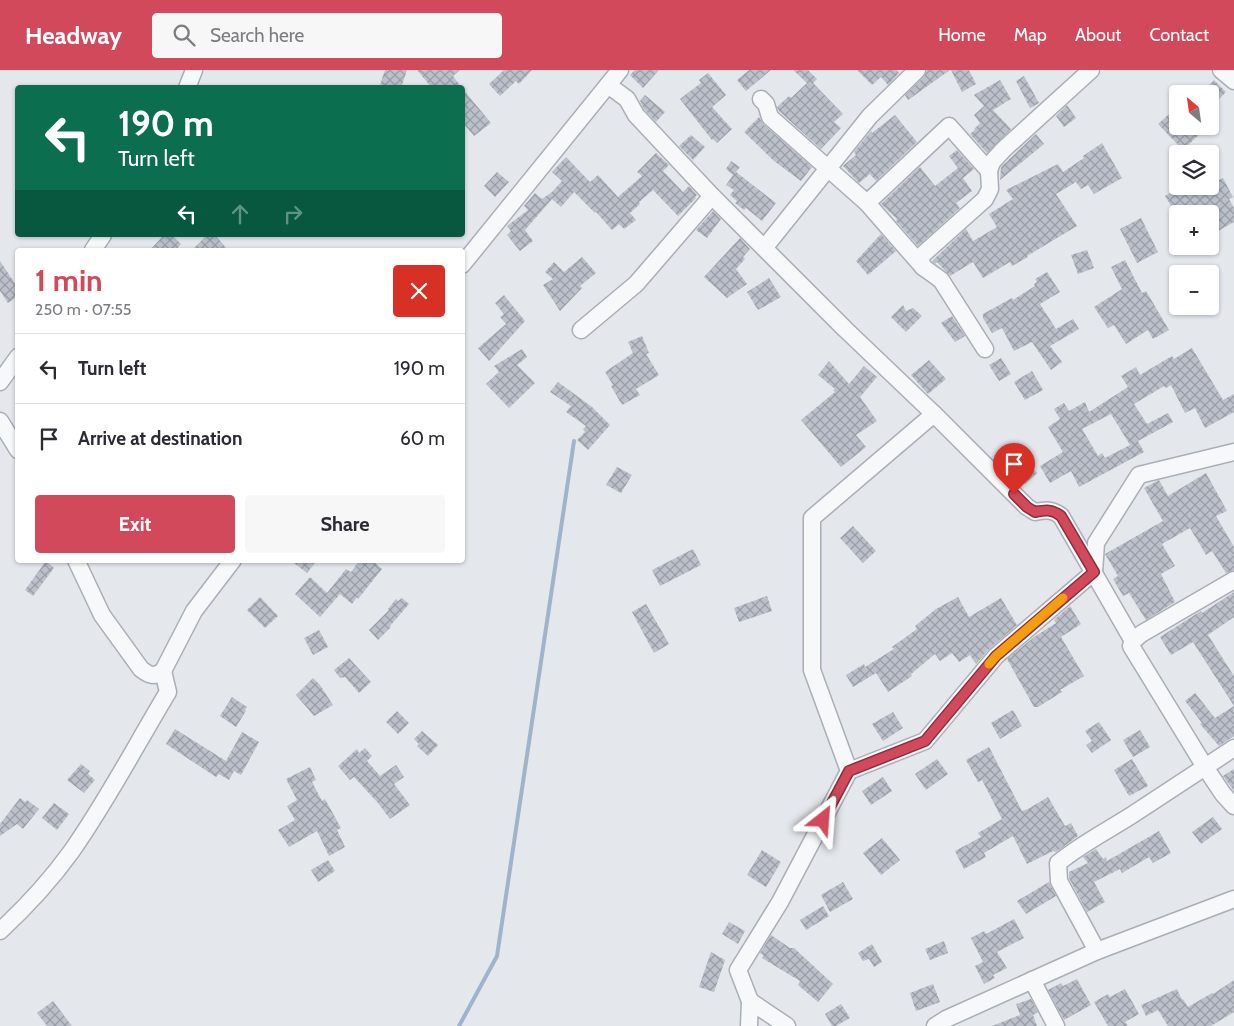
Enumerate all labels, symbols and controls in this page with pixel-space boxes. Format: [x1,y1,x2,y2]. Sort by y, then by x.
search box [152,13,502,58]
text: Headway [25,21,122,50]
icon: search [170,21,198,49]
text: Search here [210,24,304,47]
text: Home [938,24,986,46]
text: Map [1014,24,1047,46]
text: About [1075,24,1121,46]
text: Contact [1149,24,1209,46]
north arrow [1169,85,1219,135]
map controls [1169,85,1219,315]
text: 190 m [118,102,214,145]
icon: left [35,105,100,170]
text: Turn left [118,145,195,172]
button: layers [1169,145,1219,195]
icon: left [173,200,201,228]
icon: ahead [226,200,254,228]
icon: right [279,200,307,228]
button: + [1169,205,1219,255]
text: 1 min [35,262,103,299]
button: close [393,265,445,317]
button: − [1169,265,1219,315]
text: 250 m · 07:55 [35,300,132,319]
icon: left [35,355,63,383]
text: Turn left [78,357,146,380]
text: 190 m [394,357,445,380]
icon: arrive [35,425,63,453]
text: Arrive at destination [78,427,242,450]
text: 60 m [400,427,445,450]
pin [993,443,1035,494]
icon: arrive [1000,450,1028,478]
button: Exit [35,495,235,553]
button: Share [245,495,445,553]
position arrow [796,793,848,845]

